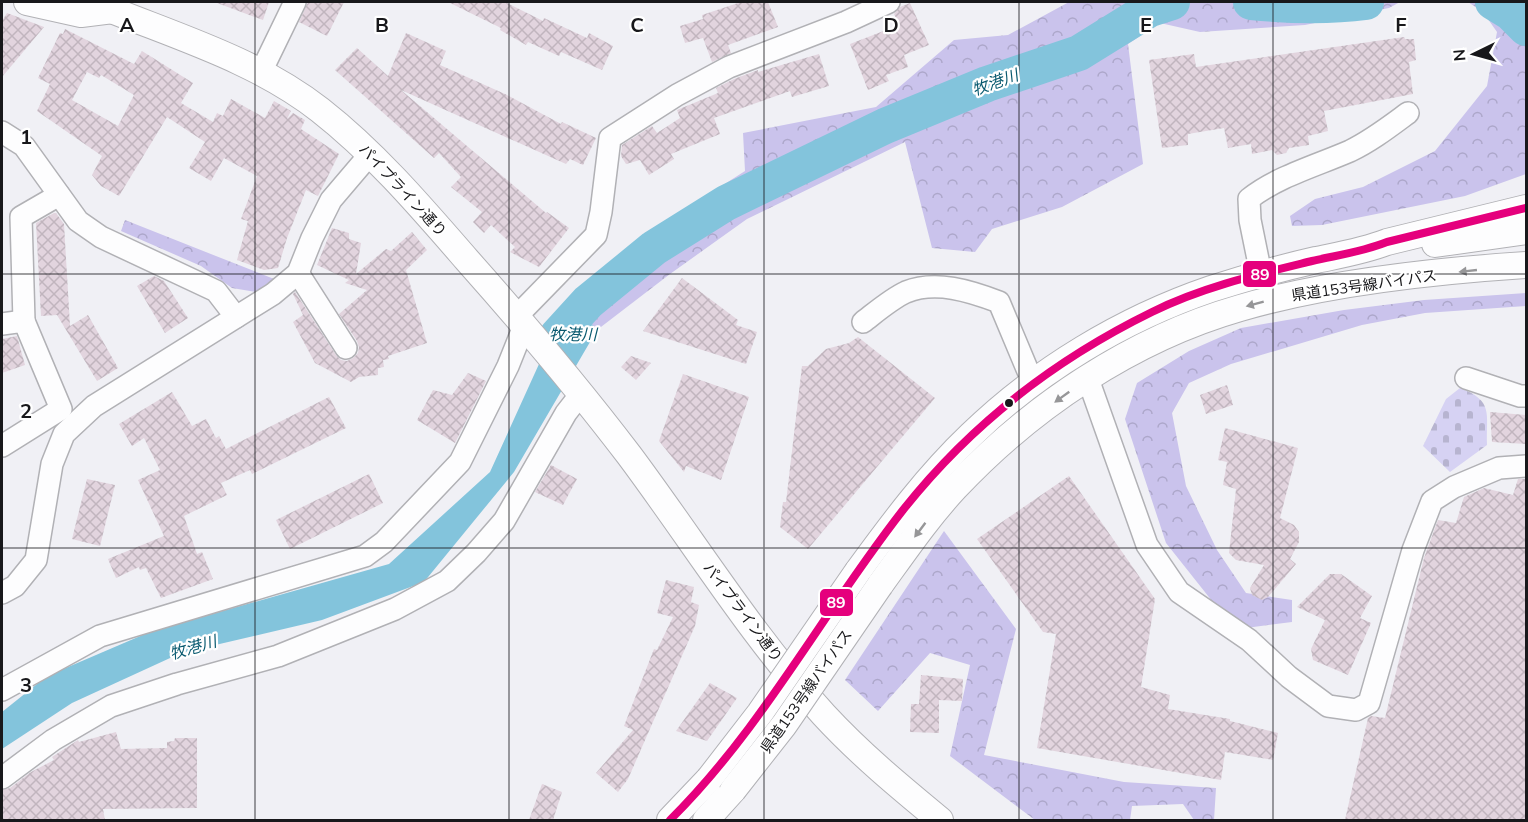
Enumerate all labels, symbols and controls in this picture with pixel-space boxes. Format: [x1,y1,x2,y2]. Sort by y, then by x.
text: A [120,12,135,37]
text: B [375,12,389,37]
text: C [630,12,644,37]
text: D [883,12,899,37]
text: E [1140,12,1152,37]
text: F [1395,12,1407,37]
north arrow [1444,24,1504,84]
text: N [1449,48,1470,62]
water label: 牧港川 [969,64,1023,100]
text: 1 [20,124,32,149]
street label: パイプライン通り [355,140,451,240]
line badge: 89 [1242,260,1277,288]
text: 89 [1250,264,1270,284]
street label: 県道153号線バイパス [1290,265,1438,305]
one-way arrow [1459,266,1478,275]
one-way arrow [1246,299,1264,309]
water label: 牧港川 [549,324,599,344]
one-way arrow [1054,391,1070,403]
unlabelled marker [1003,397,1015,409]
text: 2 [20,398,32,423]
one-way arrow [914,522,927,538]
street label: パイプライン通り [699,558,787,666]
line badge: 89 [819,588,854,617]
text: 89 [826,592,846,612]
street label: 県道153号線バイパス [756,625,856,757]
water label: 牧港川 [167,630,221,663]
text: 3 [20,672,32,697]

